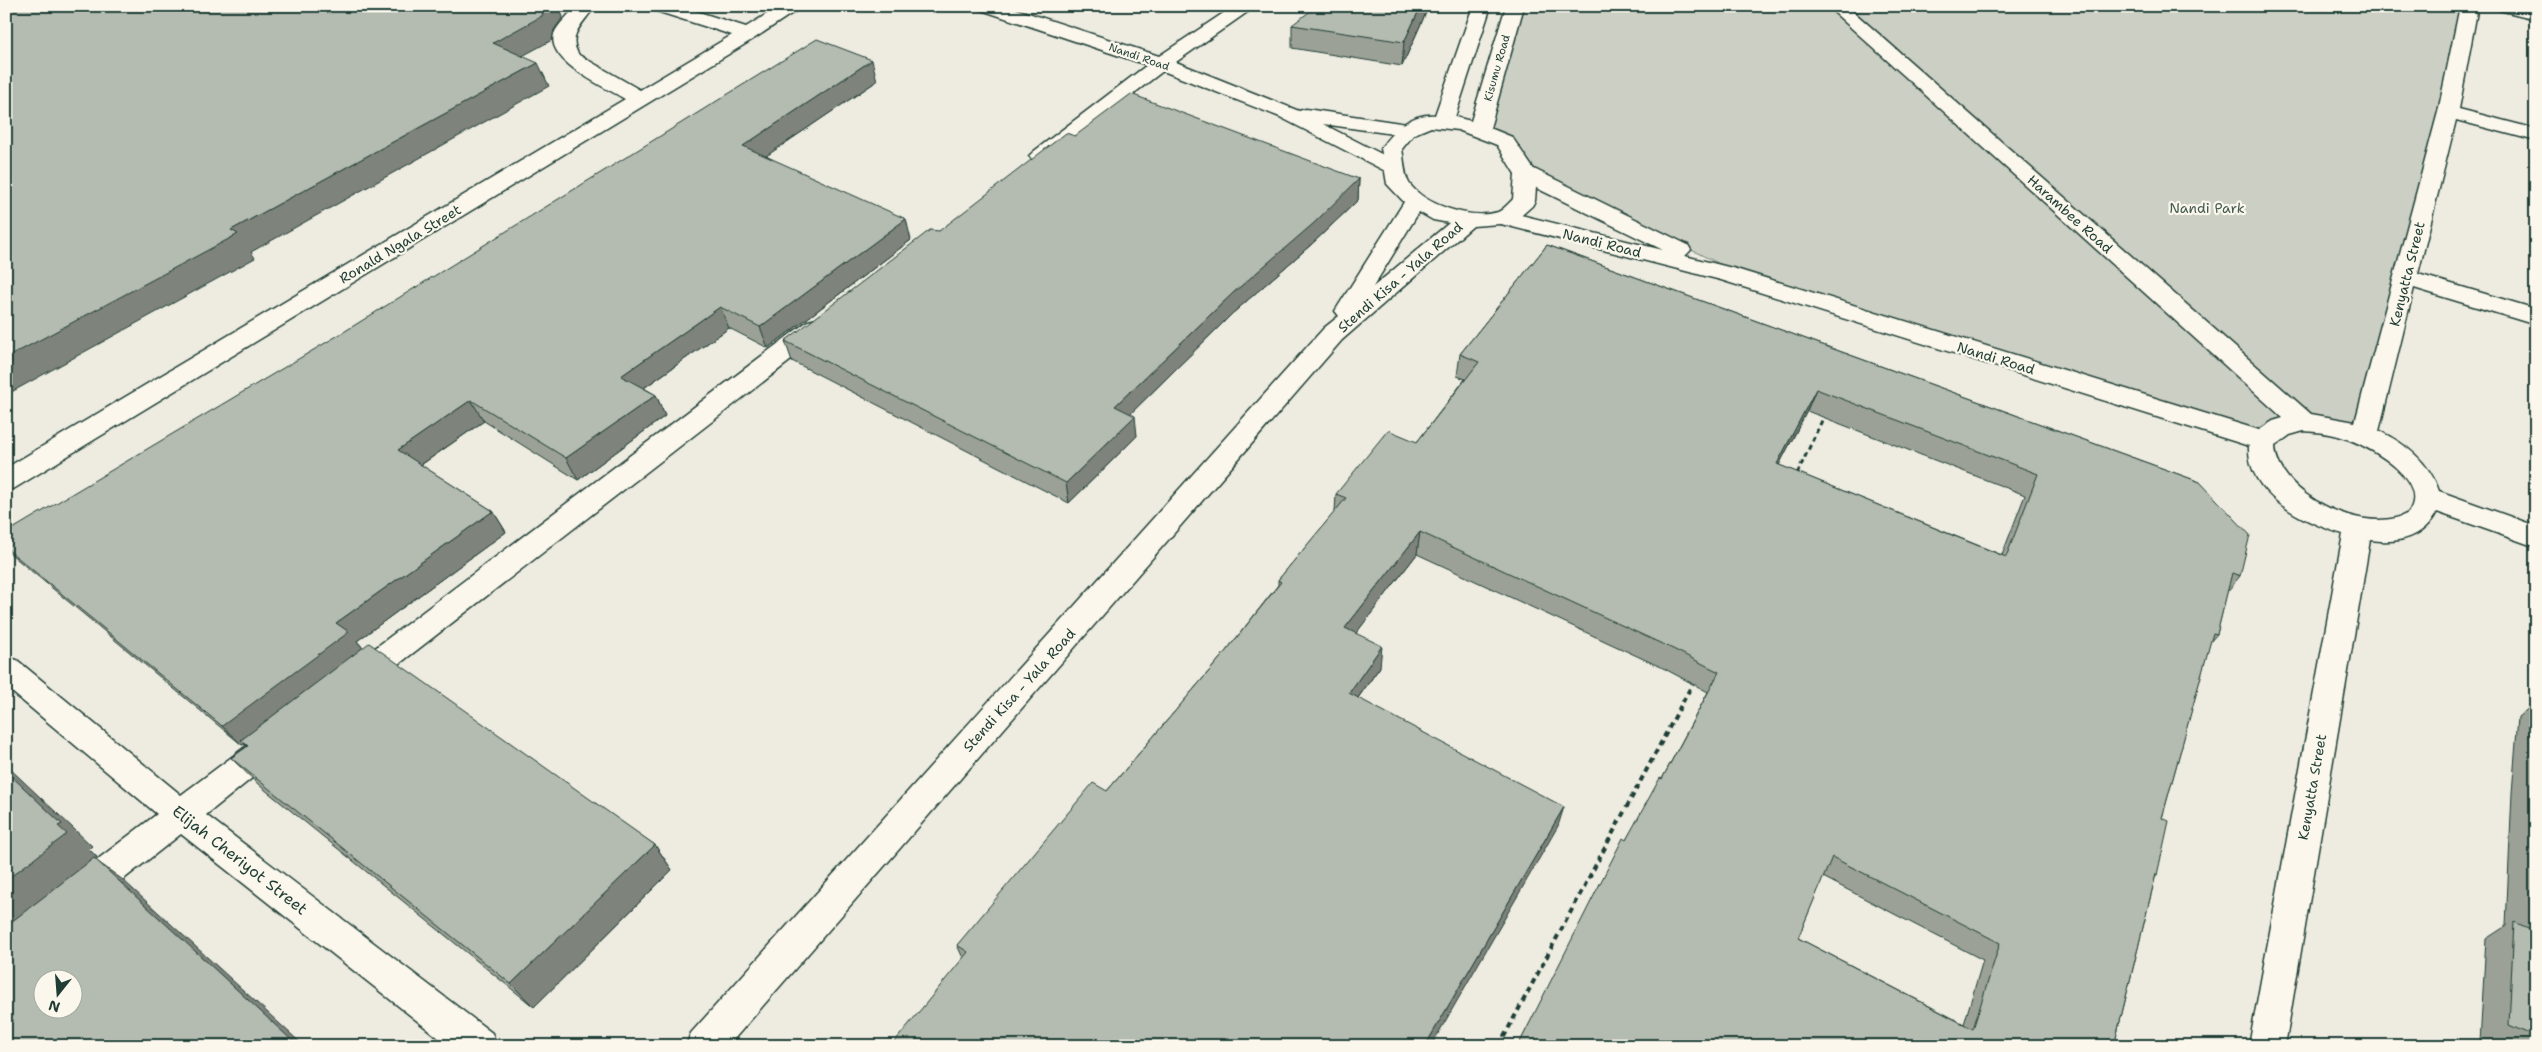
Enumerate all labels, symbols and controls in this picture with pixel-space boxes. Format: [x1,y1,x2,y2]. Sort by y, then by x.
street label: Kisumu Road [1480,33,1514,103]
street label: Nandi Road [1107,40,1171,74]
street label: Harambee Road [2024,171,2117,257]
park label: Nandi Park [2169,199,2245,217]
street label: Ronald Ngala Street [336,200,464,288]
street label: Stendi Kisa - Yala Road [1334,218,1466,336]
street label: Kenyatta Street [2385,220,2429,328]
street label: Nandi Road [1561,225,1643,261]
street label: Nandi Road [1955,338,2037,378]
street label: Stendi Kisa - Yala Road [959,624,1079,755]
street label: Kenyatta Street [2294,733,2330,841]
street label: Elijah Cheriyot Street [168,801,312,919]
north arrow [32,970,82,1020]
text: N [46,996,62,1017]

